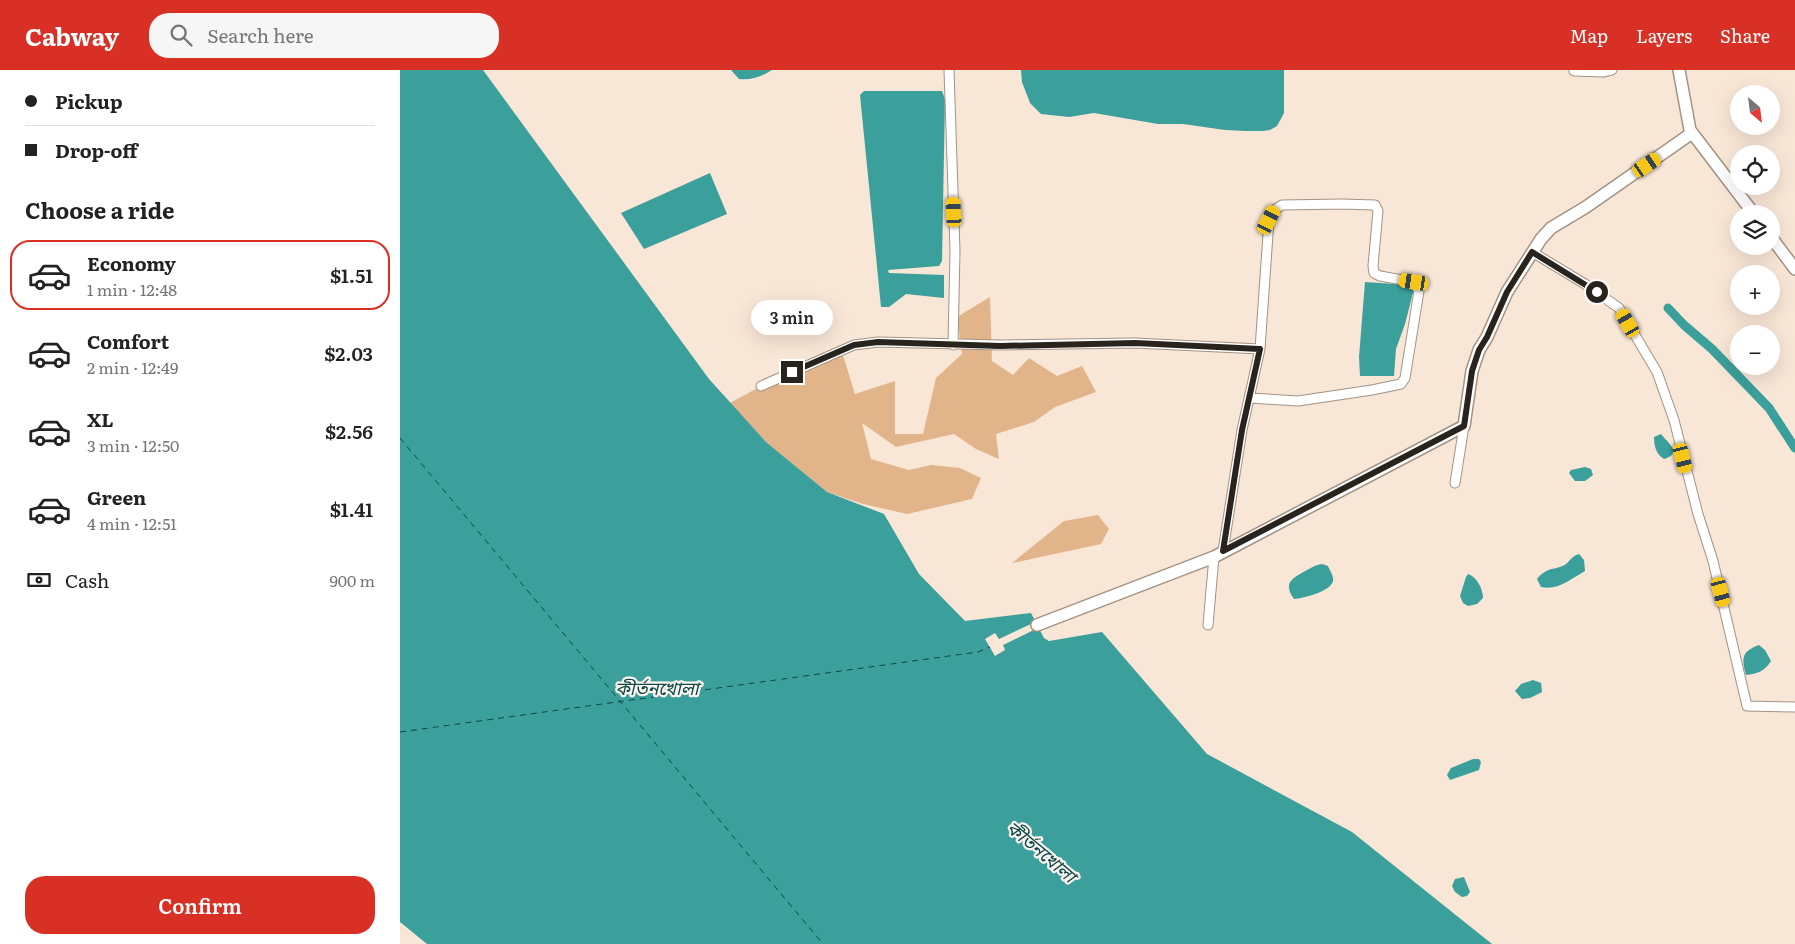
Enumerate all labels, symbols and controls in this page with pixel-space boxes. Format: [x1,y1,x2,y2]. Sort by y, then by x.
search box [149,13,499,58]
text: Cabway [25,18,119,53]
icon: search [167,21,195,49]
text: Search here [207,21,314,49]
text: Map [1570,22,1608,49]
text: Layers [1636,22,1692,49]
text: Share [1720,22,1770,49]
north arrow [1730,85,1780,135]
map controls [1730,85,1780,375]
text: Pickup [55,87,123,115]
text: Drop-off [55,136,138,164]
button: locate [1730,145,1780,195]
car [1630,150,1663,180]
text: Choose a ride [25,193,174,226]
car [945,197,962,227]
car [1255,203,1282,237]
button: layers [1730,205,1780,255]
text: Economy [87,249,176,277]
icon: car [27,253,72,298]
text: $1.51 [330,261,373,289]
button: + [1730,265,1780,315]
car [1398,272,1429,292]
text: 1 min · 12:48 [87,277,177,301]
route start [1586,281,1608,303]
callout: 3 min [751,300,833,334]
text: 3 min [770,305,814,329]
car [1614,306,1641,340]
button: − [1730,325,1780,375]
text: Comfort [87,327,169,355]
icon: car [27,331,72,376]
text: $2.03 [324,339,373,367]
text: 2 min · 12:49 [87,355,178,379]
route end [781,361,803,383]
text: XL [87,405,114,433]
icon: car [27,409,72,454]
text: $2.56 [325,417,373,445]
text: 3 min · 12:50 [87,433,179,457]
car [1672,442,1693,474]
text: Green [87,483,146,511]
icon: car [27,487,72,532]
text: $1.41 [330,495,373,523]
text: 4 min · 12:51 [87,511,177,535]
icon: cash [25,566,53,594]
text: Cash [65,566,109,594]
text: 900 m [329,568,375,592]
car [1709,576,1732,608]
water label: কীর্তনখোলা [615,674,702,701]
water label: কীর্তনখোলা [1001,814,1085,890]
button: Confirm [25,876,375,934]

